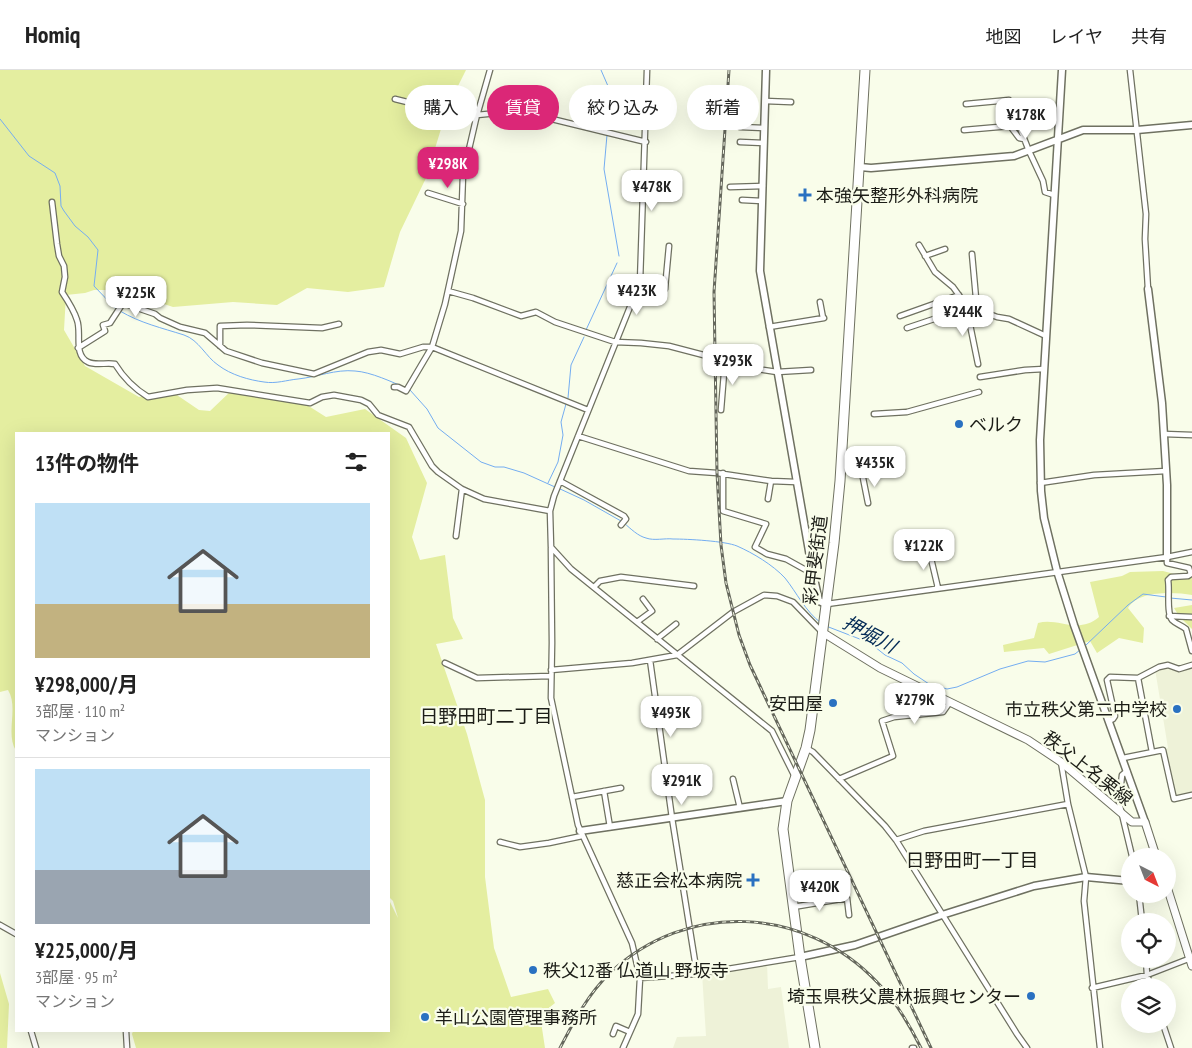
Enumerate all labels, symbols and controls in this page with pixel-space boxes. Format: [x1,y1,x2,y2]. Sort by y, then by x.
text: Homiq [25,19,80,50]
text: 地図 [986,25,1022,48]
text: レイヤ [1050,25,1103,48]
text: 共有 [1131,25,1167,48]
chip: 購入 [405,85,477,130]
chip: 賃貸 [487,85,559,130]
chip: 絞り込み [569,85,677,130]
chip: 新着 [687,85,759,130]
pin: ¥178K [991,98,1061,140]
text: ¥178K [1007,104,1045,124]
pin: ¥298K [413,146,483,189]
text: ¥298K [429,153,467,173]
pin: ¥478K [617,170,687,212]
text: ¥478K [633,176,671,196]
place label: 本強矢整形外科病院 [816,184,978,207]
marker: 本強矢整形外科病院 [798,188,812,202]
pin: ¥423K [602,274,672,316]
pin: ¥225K [101,276,171,318]
text: ¥423K [618,280,656,300]
text: ¥225K [117,282,155,302]
pin: ¥244K [928,294,998,337]
text: ¥244K [944,301,982,321]
pin: ¥293K [698,344,768,386]
text: ¥293K [714,350,752,370]
place label: ベルク [969,413,1023,436]
marker: ベルク [953,418,965,430]
pin: ¥435K [840,446,910,488]
icon: filters [342,448,370,476]
text: 13件の物件 [35,450,139,477]
text: ¥435K [856,452,894,472]
street label: 彩甲斐街道 [798,514,832,606]
pin: ¥122K [889,528,959,571]
text: ¥122K [905,535,943,555]
icon: home [158,536,248,626]
water label: 押堀川 [839,610,903,659]
text: ¥298,000/月 [35,671,138,698]
pin: ¥279K [880,682,950,725]
text: ¥279K [896,689,934,709]
place label: 安田屋 [769,692,823,715]
pin: ¥493K [636,696,706,738]
marker: 安田屋 [827,697,839,709]
place label: 市立秩父第二中学校 [1005,698,1167,721]
text: 3部屋 · 110 m² [35,701,125,721]
text: ¥493K [652,702,690,722]
marker: 市立秩父第二中学校 [1171,703,1183,715]
district label: 日野田町二丁目 [419,704,553,728]
text: マンション [35,725,115,745]
street label: 秩父上名栗線 [1038,726,1138,810]
pin: ¥291K [647,764,717,806]
text: ¥291K [663,770,701,790]
icon: home [158,801,248,891]
district label: 日野田町一丁目 [905,848,1039,872]
north arrow [1121,848,1176,902]
map controls [1121,848,1176,1033]
place label: 慈正会松本病院 [616,869,742,892]
pin: ¥420K [785,870,855,912]
marker: 慈正会松本病院 [746,873,760,887]
text: ¥420K [801,876,839,896]
button: locate [1121,913,1176,968]
text: ¥225,000/月 [35,937,138,964]
place label: 秩父12番 仏道山 野坂寺 [543,959,729,982]
marker: 秩父12番 仏道山 野坂寺 [527,964,539,976]
text: 3部屋 · 95 m² [35,967,118,987]
button: layers [1121,978,1176,1033]
place label: 埼玉県秩父農林振興センター [787,985,1021,1008]
marker: 埼玉県秩父農林振興センター [1025,990,1037,1002]
text: マンション [35,991,115,1011]
place label: 羊山公園管理事務所 [435,1006,597,1029]
marker: 羊山公園管理事務所 [419,1011,431,1023]

